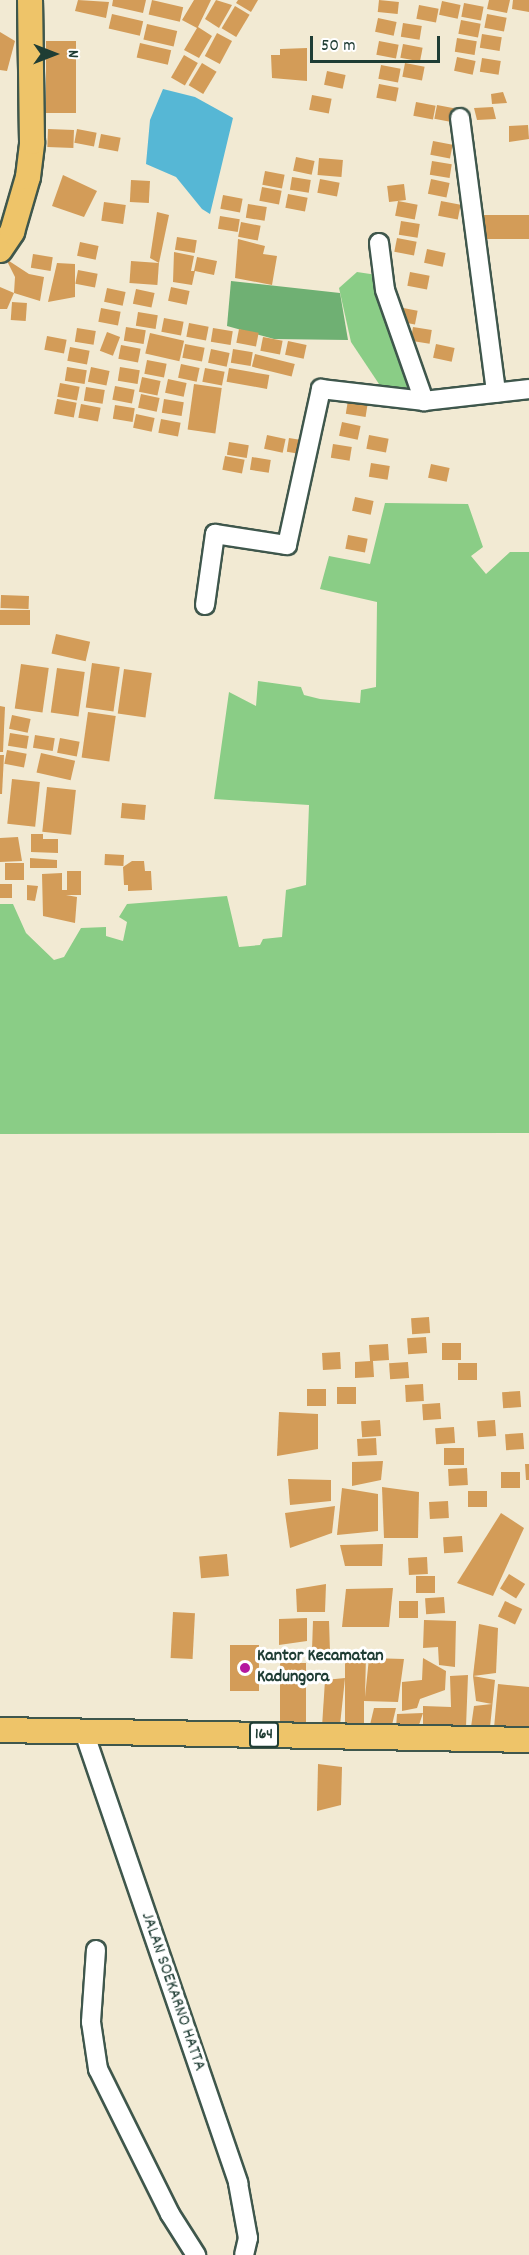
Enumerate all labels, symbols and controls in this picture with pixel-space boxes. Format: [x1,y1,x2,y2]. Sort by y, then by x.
north arrow [24,24,84,84]
scale bar [313,24,444,62]
text: 50 m [321,34,356,59]
text: N [61,50,84,58]
place label: Kantor Kecamatan Kadungora [257,1647,384,1690]
marker: Kantor Kecamatan Kadungora [238,1661,252,1675]
road number: 164 [249,1722,279,1748]
street label: JALAN SOEKARNO HATTA [135,1910,209,2074]

